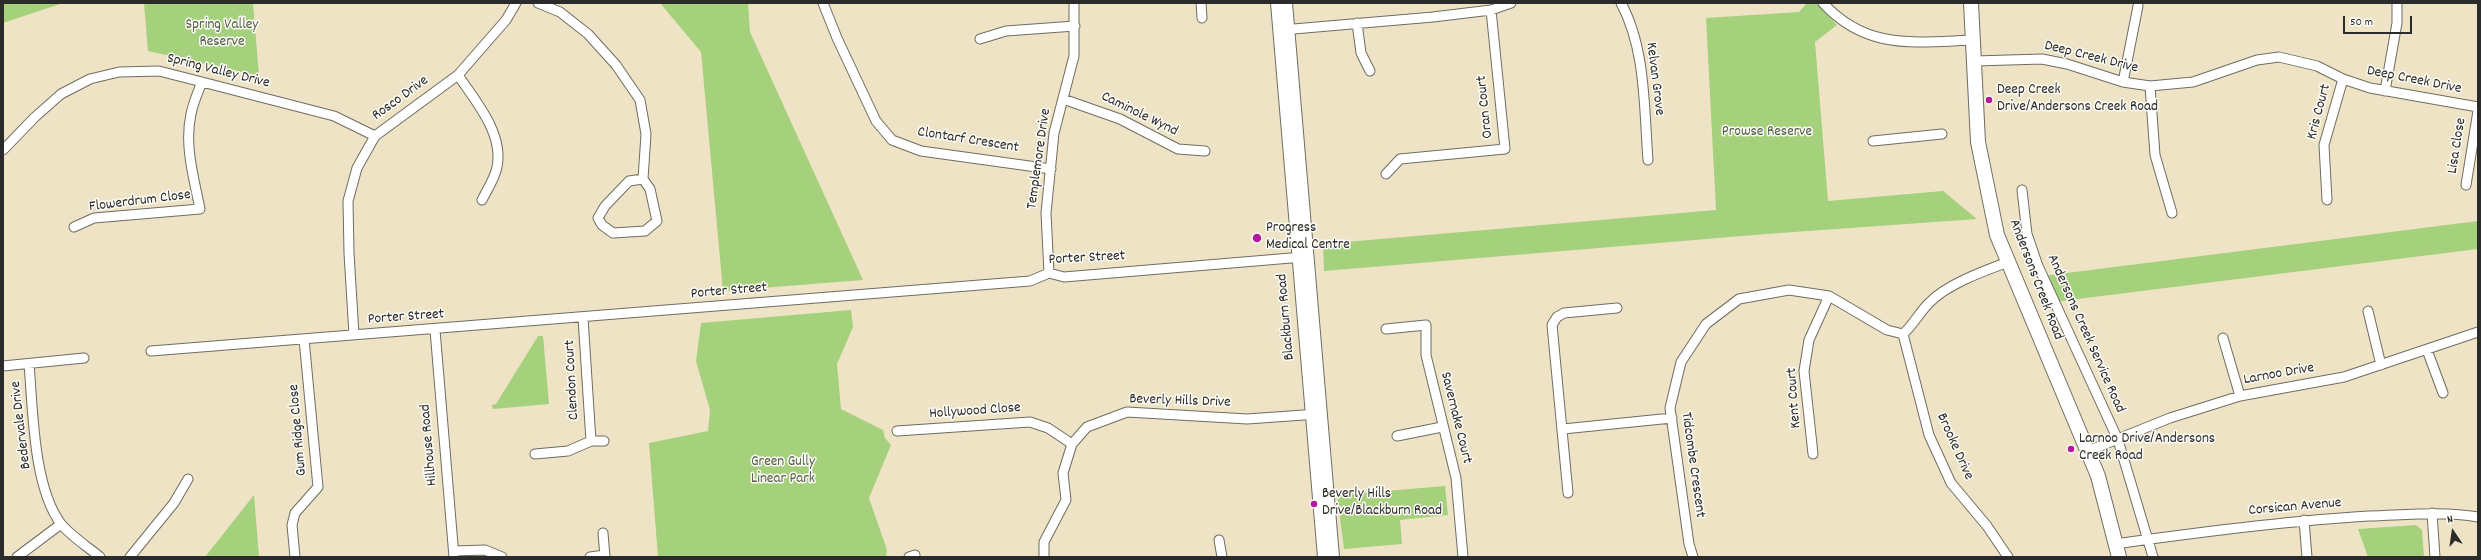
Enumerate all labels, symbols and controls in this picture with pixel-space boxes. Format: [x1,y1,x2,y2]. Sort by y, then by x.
scale bar [2345,8,2414,34]
text: 50 m [2350,14,2373,31]
park label: Spring Valley Reserve [186,17,258,52]
street label: Deep Creek Drive [2042,38,2140,78]
street label: Kelvan Grove [1641,41,1667,117]
street label: Spring Valley Drive [165,51,271,93]
street label: Deep Creek Drive [2365,63,2463,99]
street label: Rosco Drive [369,73,433,125]
street label: Oran Court [1474,75,1498,139]
place label: Deep Creek Drive/Andersons Creek Road [1997,82,2158,117]
street label: Kris Court [2304,82,2336,142]
street label: Caminole Wynd [1098,89,1180,141]
marker: Deep Creek Drive/Andersons Creek Road [1984,95,1994,105]
street label: Templemore Drive [1024,108,1056,210]
street label: Lisa Close [2445,117,2471,175]
street label: Clontarf Crescent [916,124,1020,158]
park label: Prowse Reserve [1722,124,1812,142]
street label: Flowerdrum Close [88,187,192,217]
street label: Andersons Creek Road [2004,217,2066,343]
place label: Progress Medical Centre [1266,220,1350,255]
marker: Progress Medical Centre [1251,232,1263,244]
street label: Porter Street [1048,248,1126,270]
street label: Andersons Creek Service Road [2042,252,2128,416]
street label: Blackburn Road [1274,273,1300,361]
street label: Porter Street [690,280,768,304]
street label: Porter Street [367,306,445,330]
street label: Clendon Court [562,339,584,421]
street label: Larnoo Drive [2242,360,2316,390]
street label: Kent Court [1784,367,1806,429]
street label: Savernake Court [1435,370,1475,466]
street label: Bedervale Drive [8,380,36,470]
street label: Gum Ridge Close [286,383,312,477]
street label: Beverly Hills Drive [1129,391,1231,413]
street label: Hollywood Close [929,400,1021,424]
street label: Hillhouse Road [417,403,443,487]
street label: Tidcombe Crescent [1676,411,1708,519]
street label: Brooke Drive [1931,411,1977,483]
place label: Larnoo Drive/Andersons Creek Road [2079,431,2215,466]
marker: Larnoo Drive/Andersons Creek Road [2066,444,2076,454]
park label: Green Gully Linear Park [751,454,815,489]
place label: Beverly Hills Drive/Blackburn Road [1322,486,1442,521]
street label: Corsican Avenue [2248,495,2342,521]
marker: Beverly Hills Drive/Blackburn Road [1309,499,1319,509]
north arrow [2433,512,2473,552]
text: N [2446,512,2455,529]

